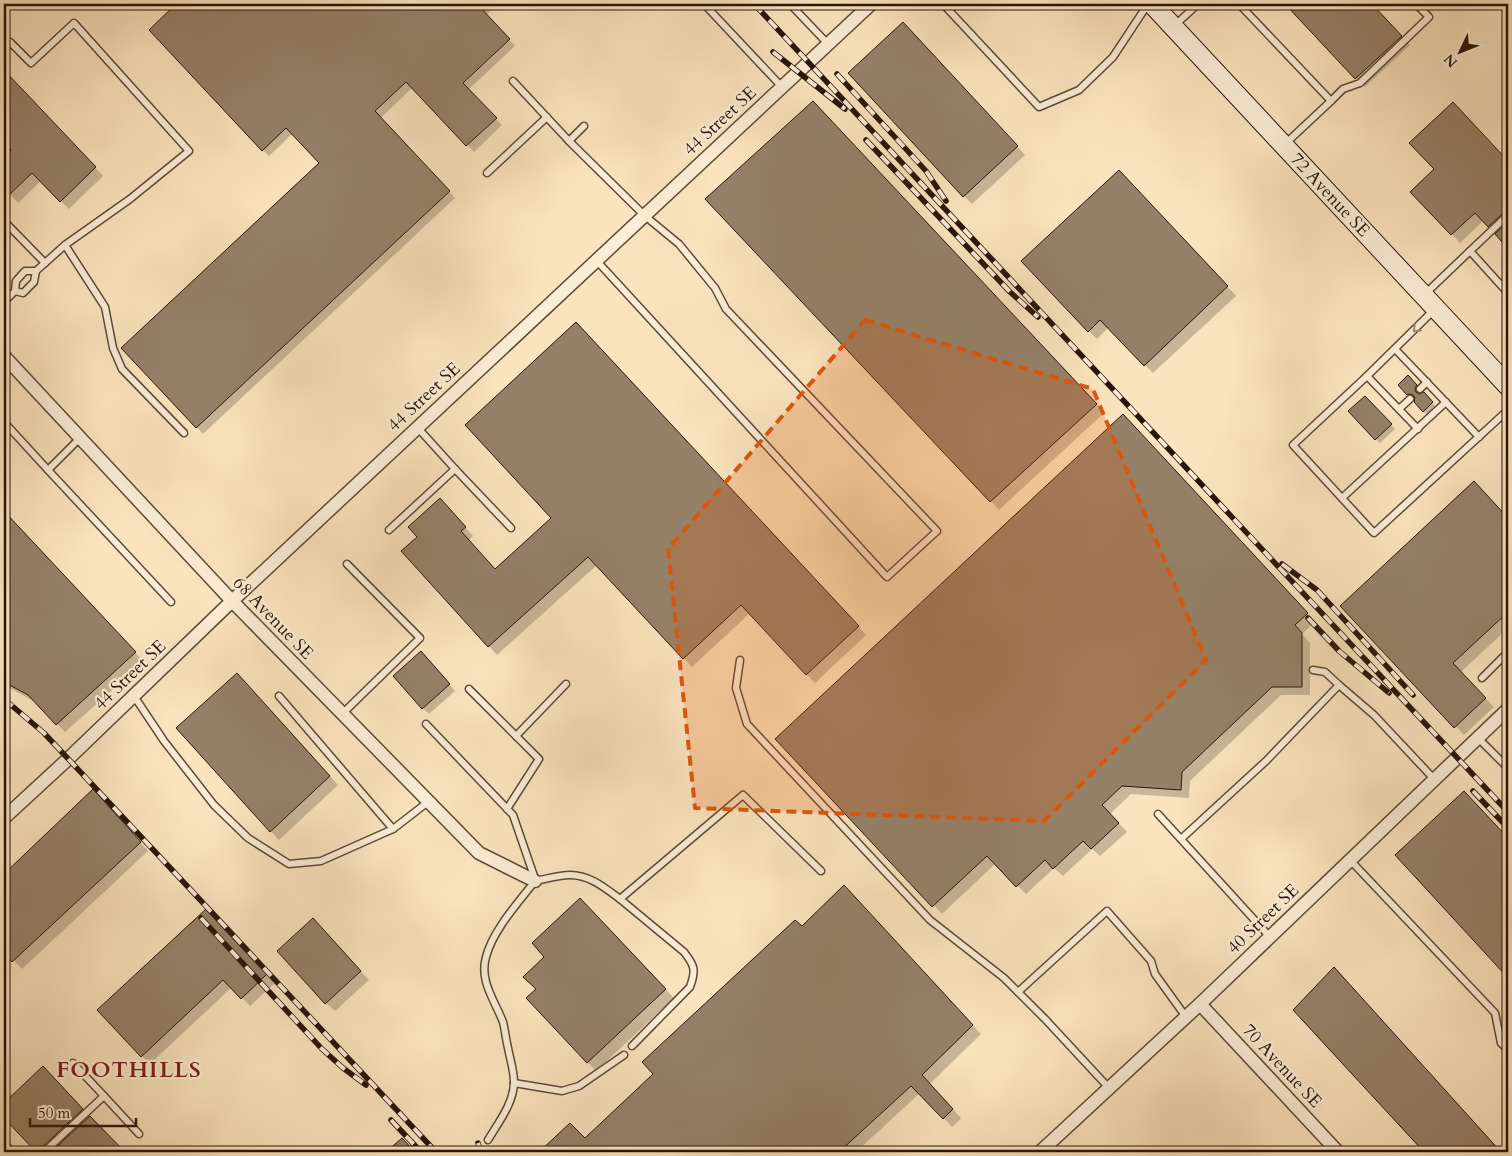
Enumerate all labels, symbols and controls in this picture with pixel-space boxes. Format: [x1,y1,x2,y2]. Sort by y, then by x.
north arrow [1434,28,1484,78]
text: N [1440,50,1462,71]
street label: 44 Street SE [678,81,762,161]
street label: 72 Avenue SE [1285,147,1375,243]
one-way arrow [1413,323,1422,332]
street label: 44 Street SE [382,357,466,437]
street label: 68 Avenue SE [227,571,319,665]
street label: 44 Street SE [88,634,172,716]
street label: 40 Street SE [1221,878,1305,960]
street label: 70 Avenue SE [1237,1018,1327,1114]
district label: FOOTHILLS [56,1055,202,1085]
scale bar [30,1096,136,1128]
text: 50 m [38,1103,70,1123]

